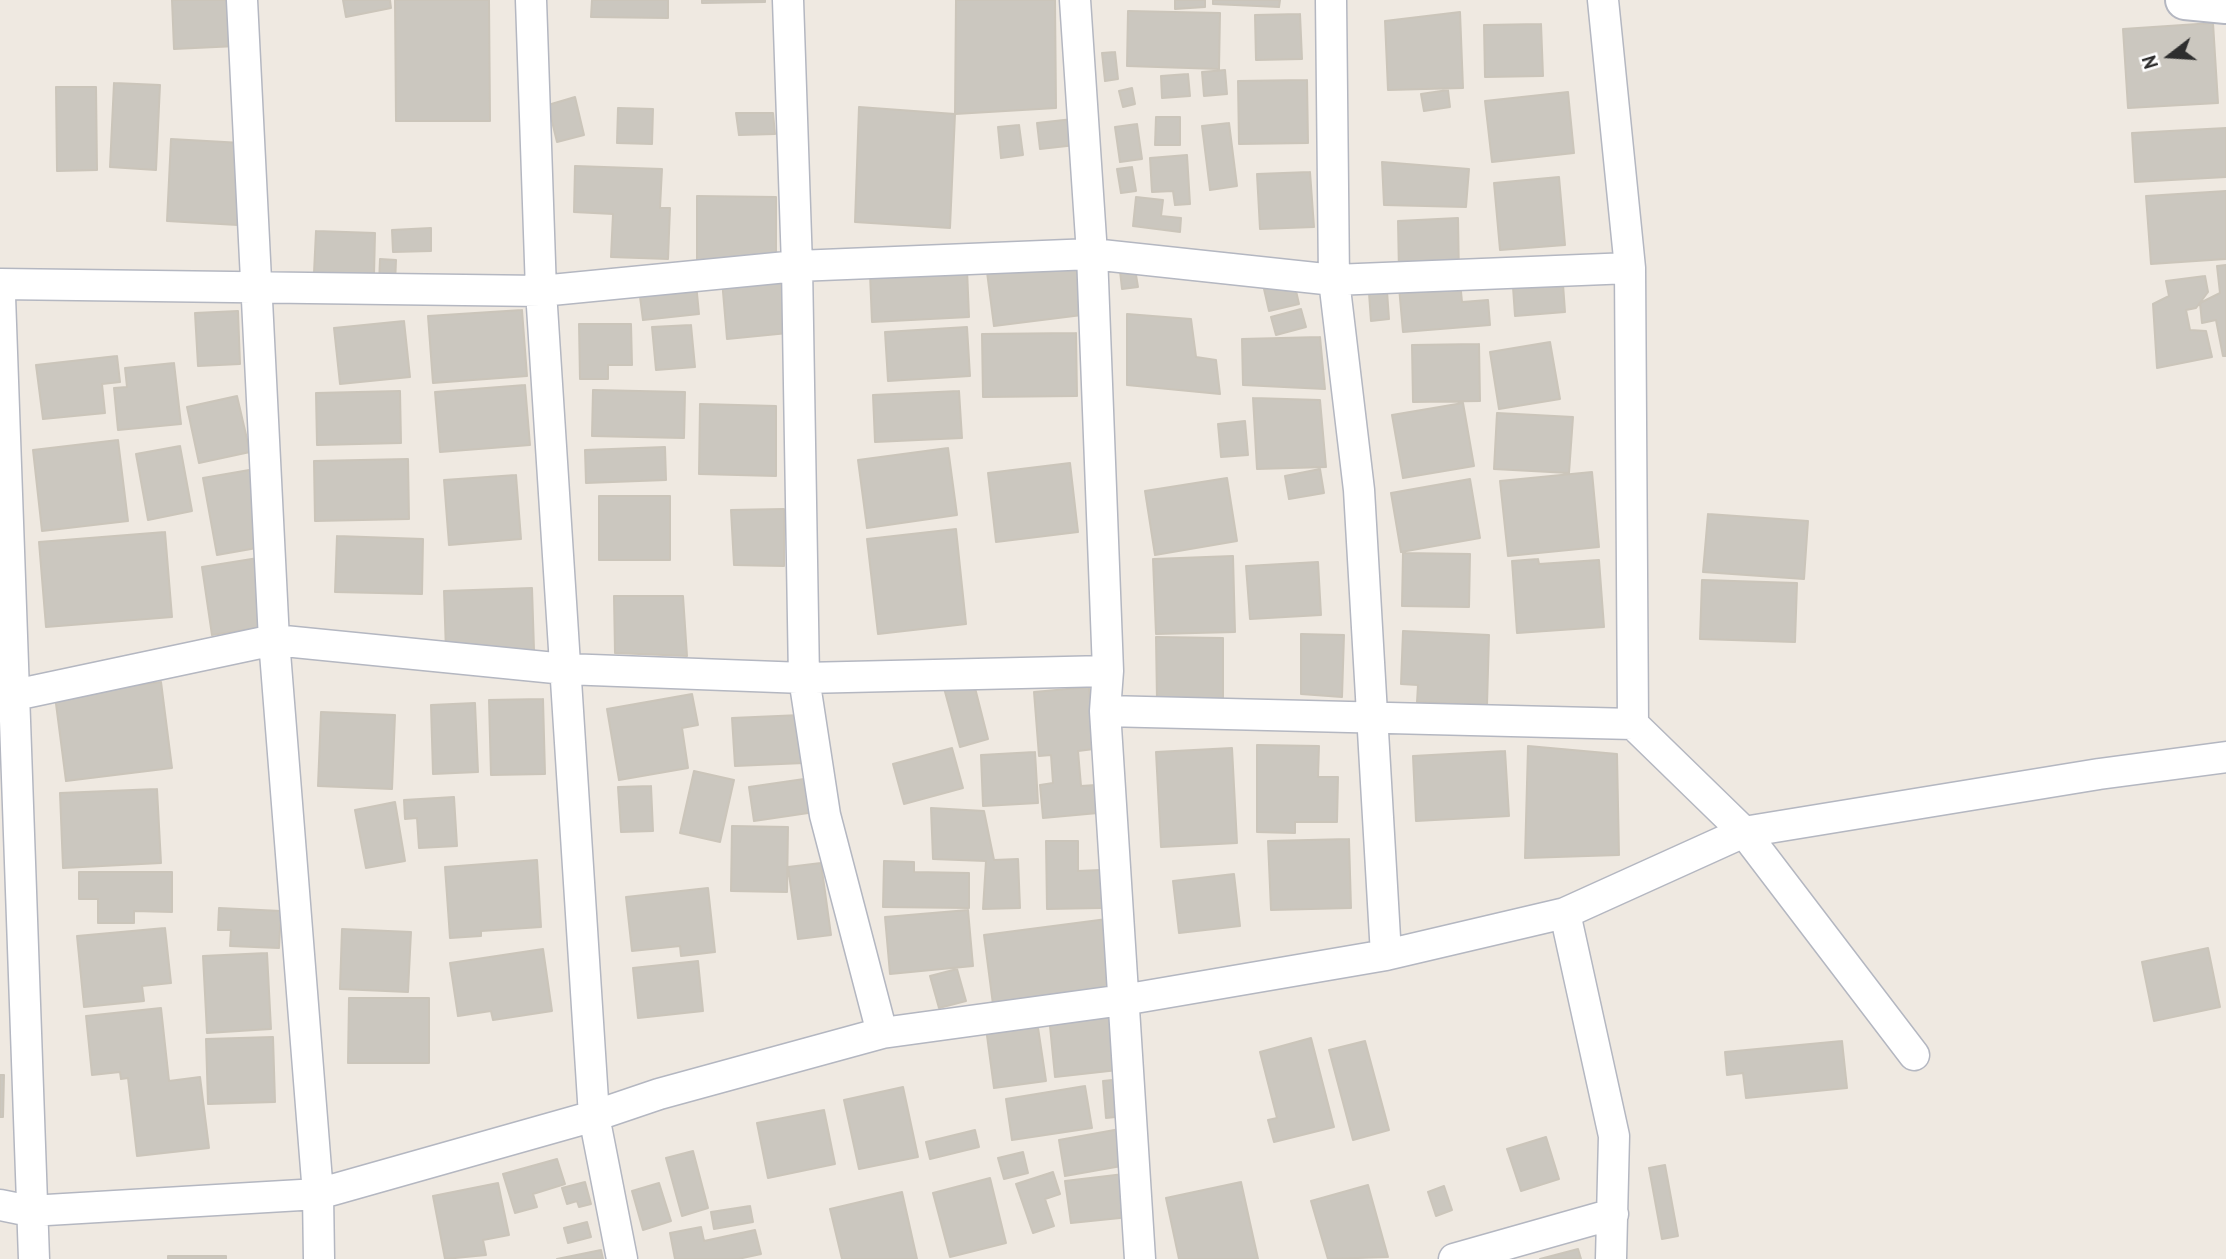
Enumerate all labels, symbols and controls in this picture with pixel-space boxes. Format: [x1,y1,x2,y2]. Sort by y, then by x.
north arrow [2135,21,2205,91]
text: N [2137,53,2163,72]

